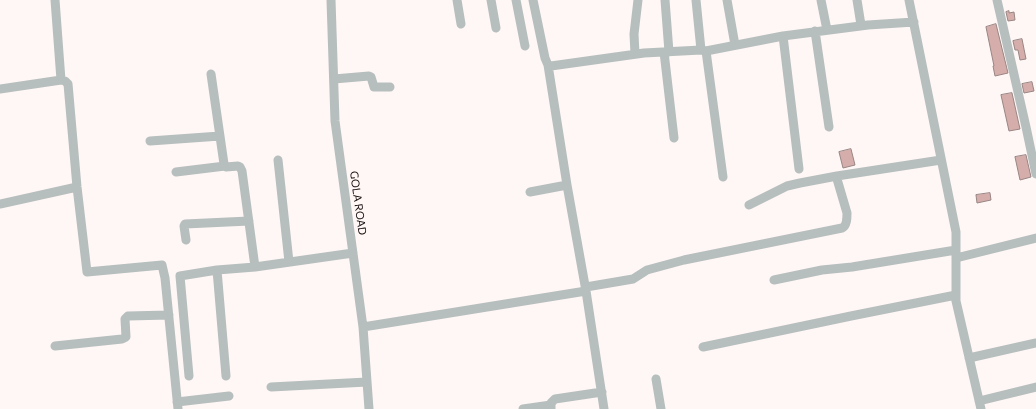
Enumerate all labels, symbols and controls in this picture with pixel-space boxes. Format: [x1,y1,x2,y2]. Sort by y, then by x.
street label: GOLA ROAD [347,170,369,236]

